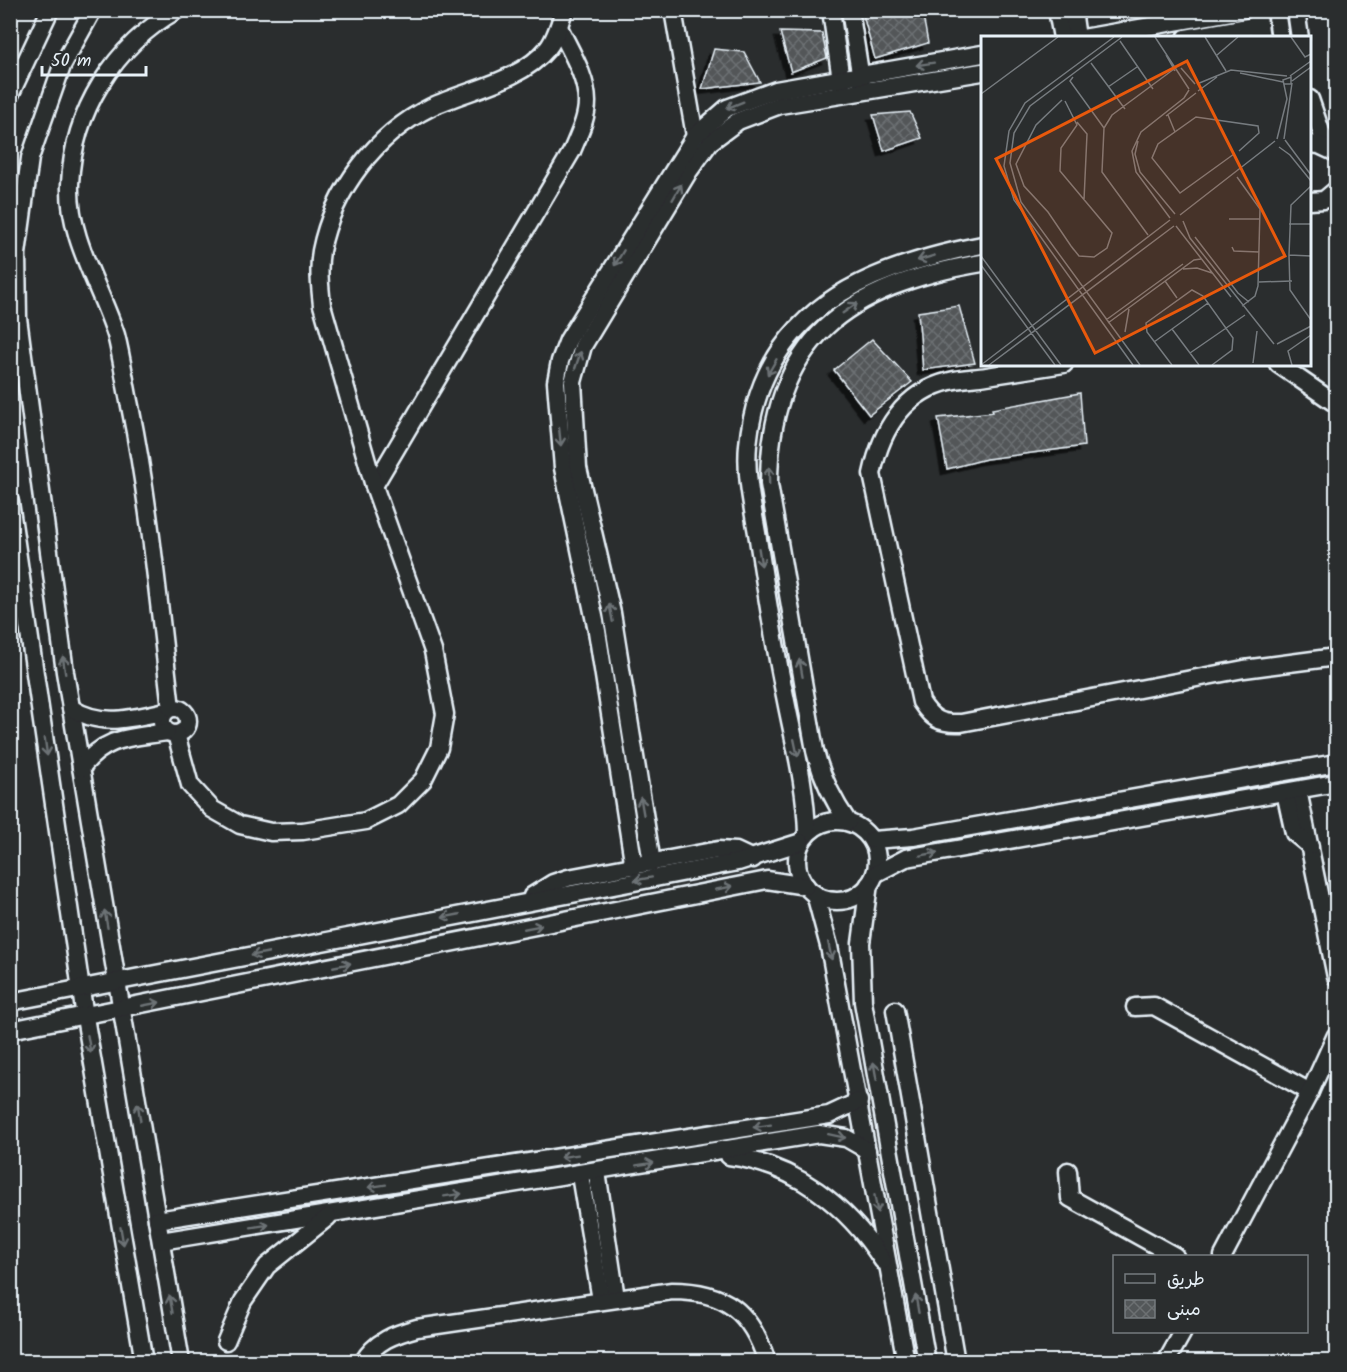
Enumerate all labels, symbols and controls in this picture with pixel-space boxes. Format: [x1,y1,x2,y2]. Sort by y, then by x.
inset map [981,36,1311,366]
scale bar [42,39,146,77]
text: 50 m [51,47,91,76]
one-way arrow [915,59,935,70]
one-way arrow [726,101,745,112]
one-way arrow [672,184,684,201]
one-way arrow [612,249,624,266]
one-way arrow [917,253,936,264]
one-way arrow [841,302,857,314]
one-way arrow [574,351,585,370]
one-way arrow [766,358,778,375]
one-way arrow [555,426,566,446]
one-way arrow [763,466,775,486]
one-way arrow [755,546,766,566]
one-way arrow [605,604,616,623]
one-way arrow [58,655,69,675]
one-way arrow [795,659,806,678]
one-way arrow [41,736,52,756]
one-way arrow [790,739,802,758]
one-way arrow [636,796,647,816]
one-way arrow [918,848,938,859]
one-way arrow [633,874,653,885]
one-way arrow [714,882,733,893]
one-way arrow [101,910,112,930]
one-way arrow [442,911,461,922]
one-way arrow [523,921,542,932]
one-way arrow [825,940,836,960]
one-way arrow [251,949,270,960]
one-way arrow [331,959,351,970]
one-way arrow [140,998,160,1009]
one-way arrow [84,1033,95,1053]
one-way arrow [869,1061,880,1081]
one-way arrow [133,1102,144,1122]
one-way arrow [753,1120,773,1131]
one-way arrow [828,1131,847,1143]
one-way arrow [560,1150,580,1161]
one-way arrow [635,1159,655,1170]
one-way arrow [367,1180,387,1191]
one-way arrow [442,1189,462,1200]
one-way arrow [871,1194,882,1214]
one-way arrow [250,1220,269,1231]
one-way arrow [117,1226,128,1245]
legend [1113,1255,1308,1333]
text: طريق [1167,1266,1205,1295]
one-way arrow [166,1294,177,1314]
one-way arrow [911,1295,922,1314]
text: مبنى [1167,1296,1201,1325]

